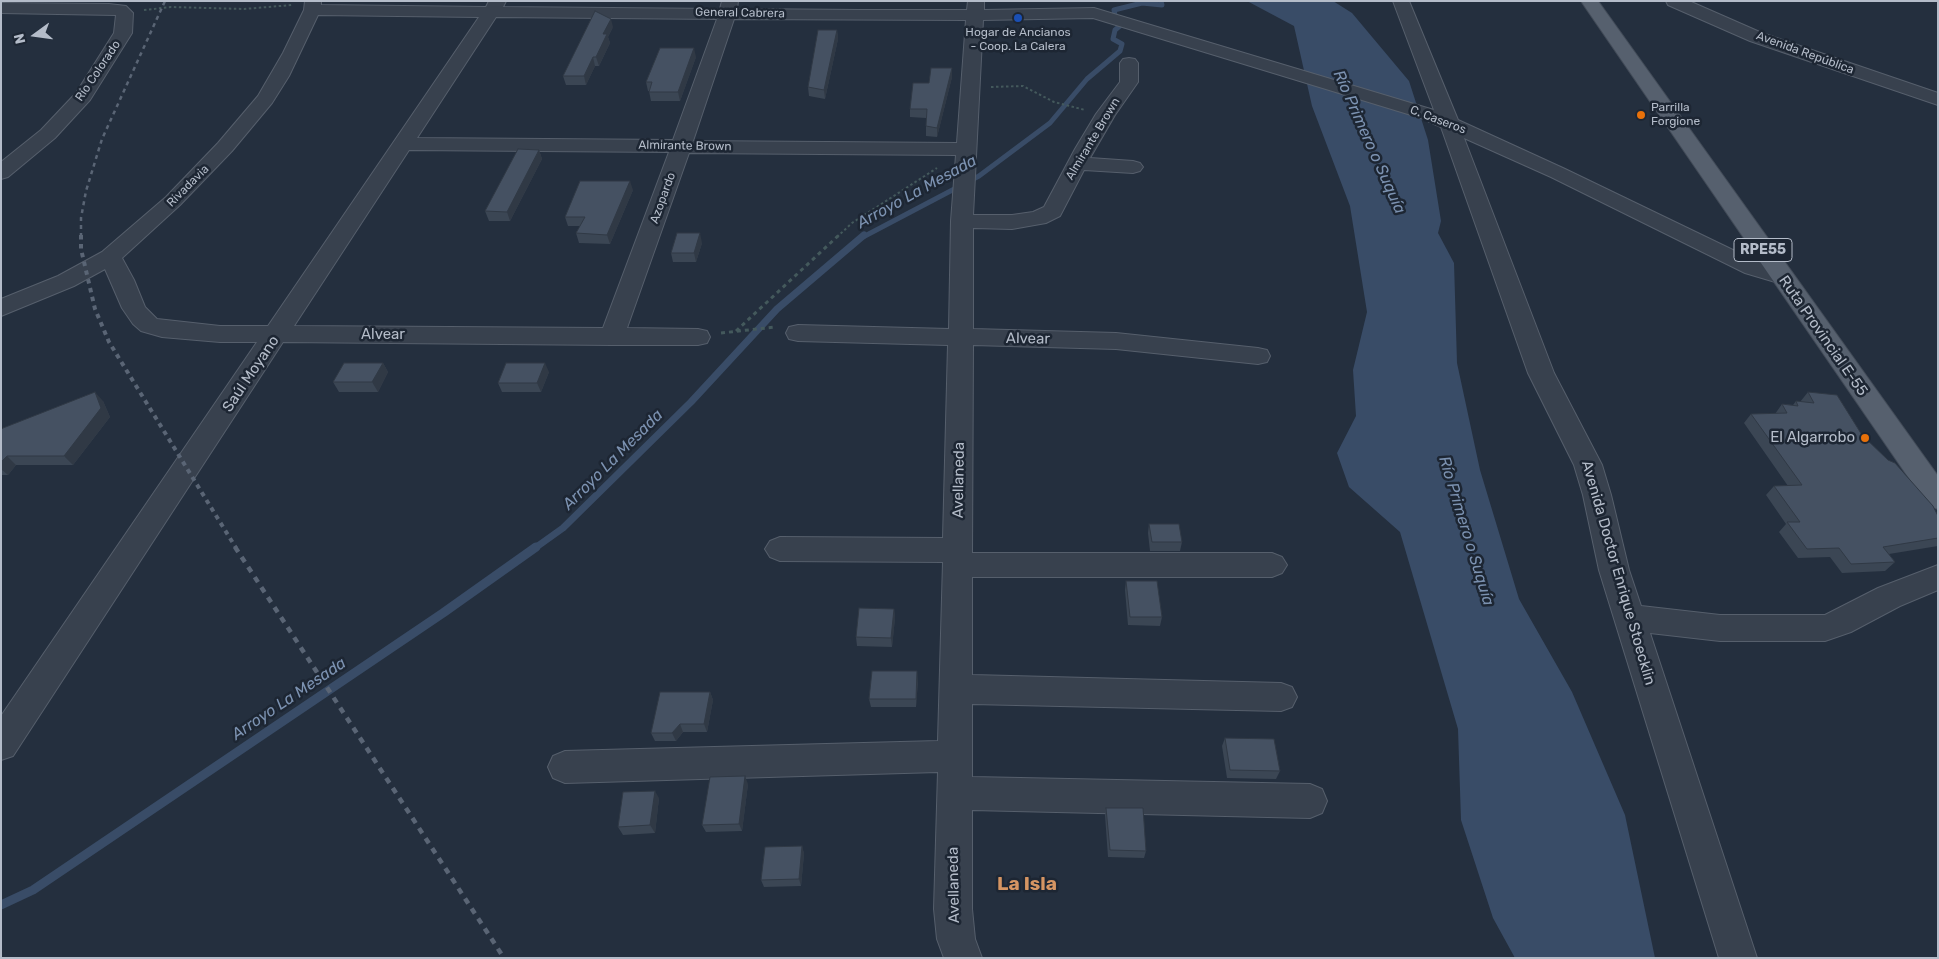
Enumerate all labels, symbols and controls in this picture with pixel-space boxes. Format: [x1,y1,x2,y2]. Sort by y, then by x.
street label: General Cabrera [695,5,785,21]
north arrow [10,10,60,60]
marker: Hogar de Ancianos - Coop. La Calera [1012,12,1024,24]
place label: Hogar de Ancianos - Coop. La Calera [965,26,1071,54]
street label: Avenida República [1754,29,1856,77]
text: N [10,32,29,46]
street label: Río Colorado [72,38,124,104]
water label: Río Primero o Suquía [1329,67,1409,217]
street label: Almirante Brown [1063,95,1123,183]
place label: Parrilla Forgione [1651,101,1700,129]
street label: C. Caseros [1408,103,1468,137]
marker: Parrilla Forgione [1635,109,1647,121]
street label: Almirante Brown [638,138,732,154]
water label: Arroyo La Mesada [854,151,980,233]
street label: Rivadavia [164,162,212,210]
street label: Azopardo [647,171,679,225]
road number: RPE55 [1734,238,1792,262]
street label: Ruta Provincial E-55 [1775,272,1871,400]
street label: Alvear [361,326,405,344]
street label: Alvear [1006,330,1050,348]
street label: Saúl Moyano [219,332,283,416]
water label: Arroyo La Mesada [559,406,667,514]
place label: El Algarrobo [1770,429,1855,447]
marker: El Algarrobo [1859,432,1871,444]
street label: Avellaneda [949,442,969,518]
water label: Río Primero o Suquía [1434,454,1498,608]
street label: Avenida Doctor Enrique Stoecklin [1577,459,1659,687]
water label: Arroyo La Mesada [228,654,350,744]
street label: Avellaneda [944,847,964,923]
district label: La Isla [997,874,1057,896]

